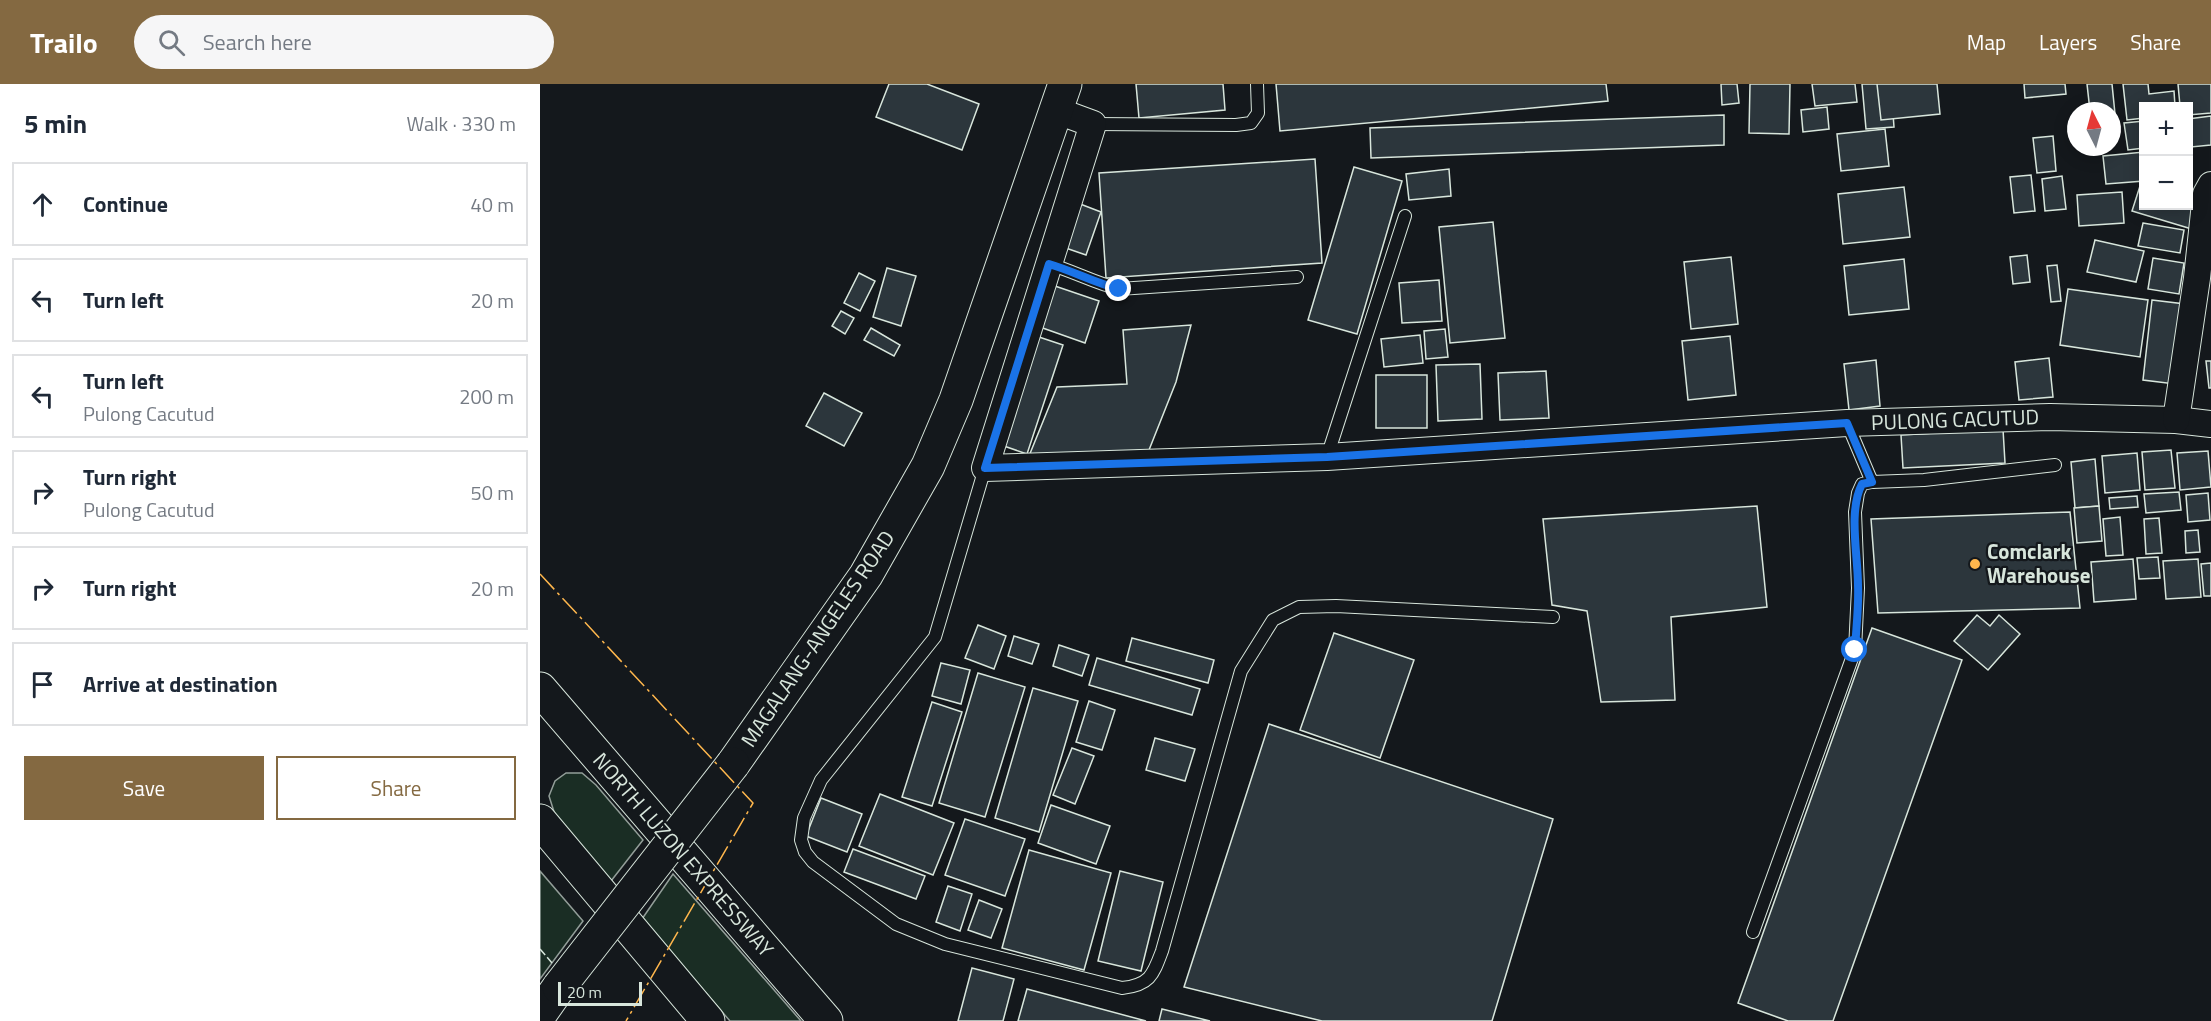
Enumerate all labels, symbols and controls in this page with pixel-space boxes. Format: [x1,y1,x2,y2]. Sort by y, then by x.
search box [134,15,554,69]
text: Trailo [30,21,98,64]
text: Search here [203,25,312,59]
icon: search [155,26,188,59]
text: Map [1967,26,2006,58]
text: Layers [2039,26,2097,58]
text: Share [2130,26,2181,58]
north arrow [2067,102,2121,156]
map controls [2139,102,2193,210]
button: + [2139,102,2193,156]
text: 5 min [24,104,87,143]
text: Walk · 330 m [407,108,516,139]
button: − [2139,156,2193,210]
text: Continue [83,187,168,221]
icon: ahead [26,188,59,221]
text: 40 m [470,189,514,220]
route end [1105,275,1131,301]
text: Turn left [83,283,164,317]
icon: left [26,284,59,317]
text: 20 m [470,285,514,316]
text: Turn left [83,364,164,398]
icon: left [26,380,59,413]
text: 200 m [459,381,514,412]
text: Pulong Cacutud [83,398,215,429]
street label: PULONG CACUTUD [1870,400,2039,438]
text: Turn right [83,460,177,494]
icon: right [26,476,59,509]
text: 50 m [470,477,514,508]
text: Pulong Cacutud [83,494,215,525]
street label: MAGALANG-ANGELES ROAD [732,524,902,753]
place label: Comclark Warehouse [1987,535,2091,591]
marker: Comclark Warehouse [1968,557,1982,571]
text: Turn right [83,571,177,605]
icon: right [26,572,59,605]
text: 20 m [470,573,514,604]
route start [1841,636,1867,662]
text: Arrive at destination [83,667,278,701]
icon: arrive [26,668,59,701]
street label: NORTH LUZON EXPRESSWAY [586,745,782,964]
button: Save [24,756,264,820]
button: Share [276,756,516,820]
scale bar [558,979,642,1006]
text: 20 m [567,980,602,1004]

